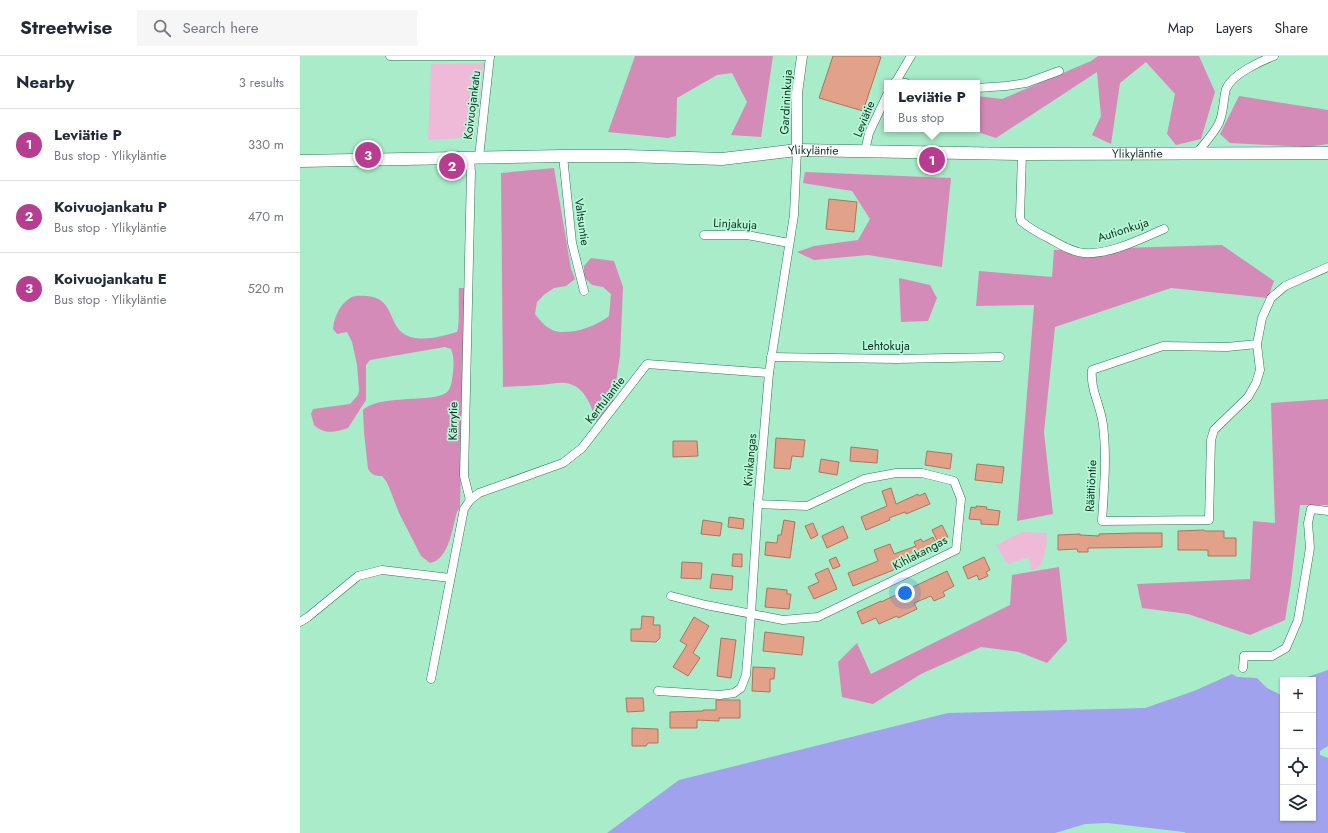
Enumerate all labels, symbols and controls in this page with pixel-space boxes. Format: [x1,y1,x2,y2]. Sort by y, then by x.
search box [137,10,417,46]
text: Streetwise [20,14,113,41]
icon: search [151,17,173,39]
text: Search here [183,17,258,39]
text: Map [1168,18,1194,38]
text: Layers [1216,18,1252,38]
text: Share [1274,18,1308,38]
street label: Koivuojankatu [459,69,485,141]
street label: Gardininkuja [775,69,797,135]
text: Nearby [16,70,74,94]
text: 3 results [239,73,284,92]
popup [884,80,980,132]
text: Leviätie P [898,86,966,108]
street label: Leviätie [849,98,879,140]
text: Bus stop [898,108,944,127]
text: Leviätie P [54,124,122,146]
text: 1 [26,135,32,154]
text: 330 m [248,135,284,154]
pin: 3 [355,140,381,170]
street label: Ylikyläntie [787,141,839,160]
pin: 1 [919,145,945,175]
street label: Ylikyläntie [1112,145,1163,163]
text: Bus stop · Ylikyläntie [54,146,166,165]
pin: 2 [439,151,465,181]
text: Koivuojankatu P [54,196,167,218]
street label: Valtsuntie [570,197,594,247]
text: 2 [25,207,33,226]
text: 470 m [248,207,284,226]
street label: Autionkuja [1095,213,1151,247]
street label: Linjakuja [713,214,758,234]
text: Bus stop · Ylikyläntie [54,218,166,237]
text: Koivuojankatu E [54,268,167,290]
text: 3 [25,279,33,298]
text: 520 m [247,279,284,298]
text: Bus stop · Ylikyläntie [54,290,166,309]
street label: Lehtokuja [862,337,910,355]
street label: Kerttulantie [581,372,629,428]
street label: Kärrytie [444,402,462,440]
street label: Kivikangas [739,433,761,487]
street label: Räättiöntie [1081,459,1101,513]
street label: Kihlakangas [889,531,951,575]
your location [895,583,915,603]
map controls [1280,677,1316,821]
button: + [1280,677,1316,713]
button: − [1280,713,1316,749]
button: locate [1280,749,1316,785]
button: layers [1280,785,1316,821]

